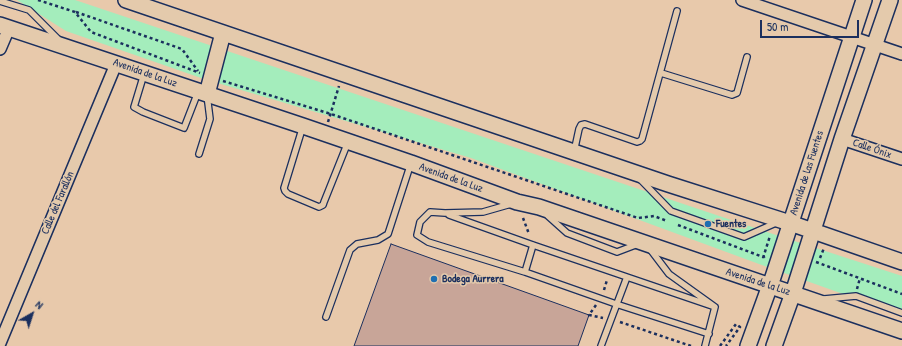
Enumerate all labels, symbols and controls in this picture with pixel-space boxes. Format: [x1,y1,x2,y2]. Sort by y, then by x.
scale bar [762,12,861,38]
text: 50 m [767,18,788,35]
street label: Avenida de la Luz [111,56,179,90]
street label: Avenida de las Fuentes [787,129,827,217]
street label: Calle Ónix [851,136,893,162]
street label: Avenida de la Luz [417,160,485,196]
street label: Calle del Farallón [39,169,77,237]
place label: Fuentes [716,217,746,231]
marker: Fuentes [703,219,713,229]
street label: Avenida de la Luz [724,265,792,299]
place label: Bodega Aurrera [442,272,504,286]
marker: Bodega Aurrera [429,274,439,284]
north arrow [12,294,52,334]
text: N [33,297,46,312]

